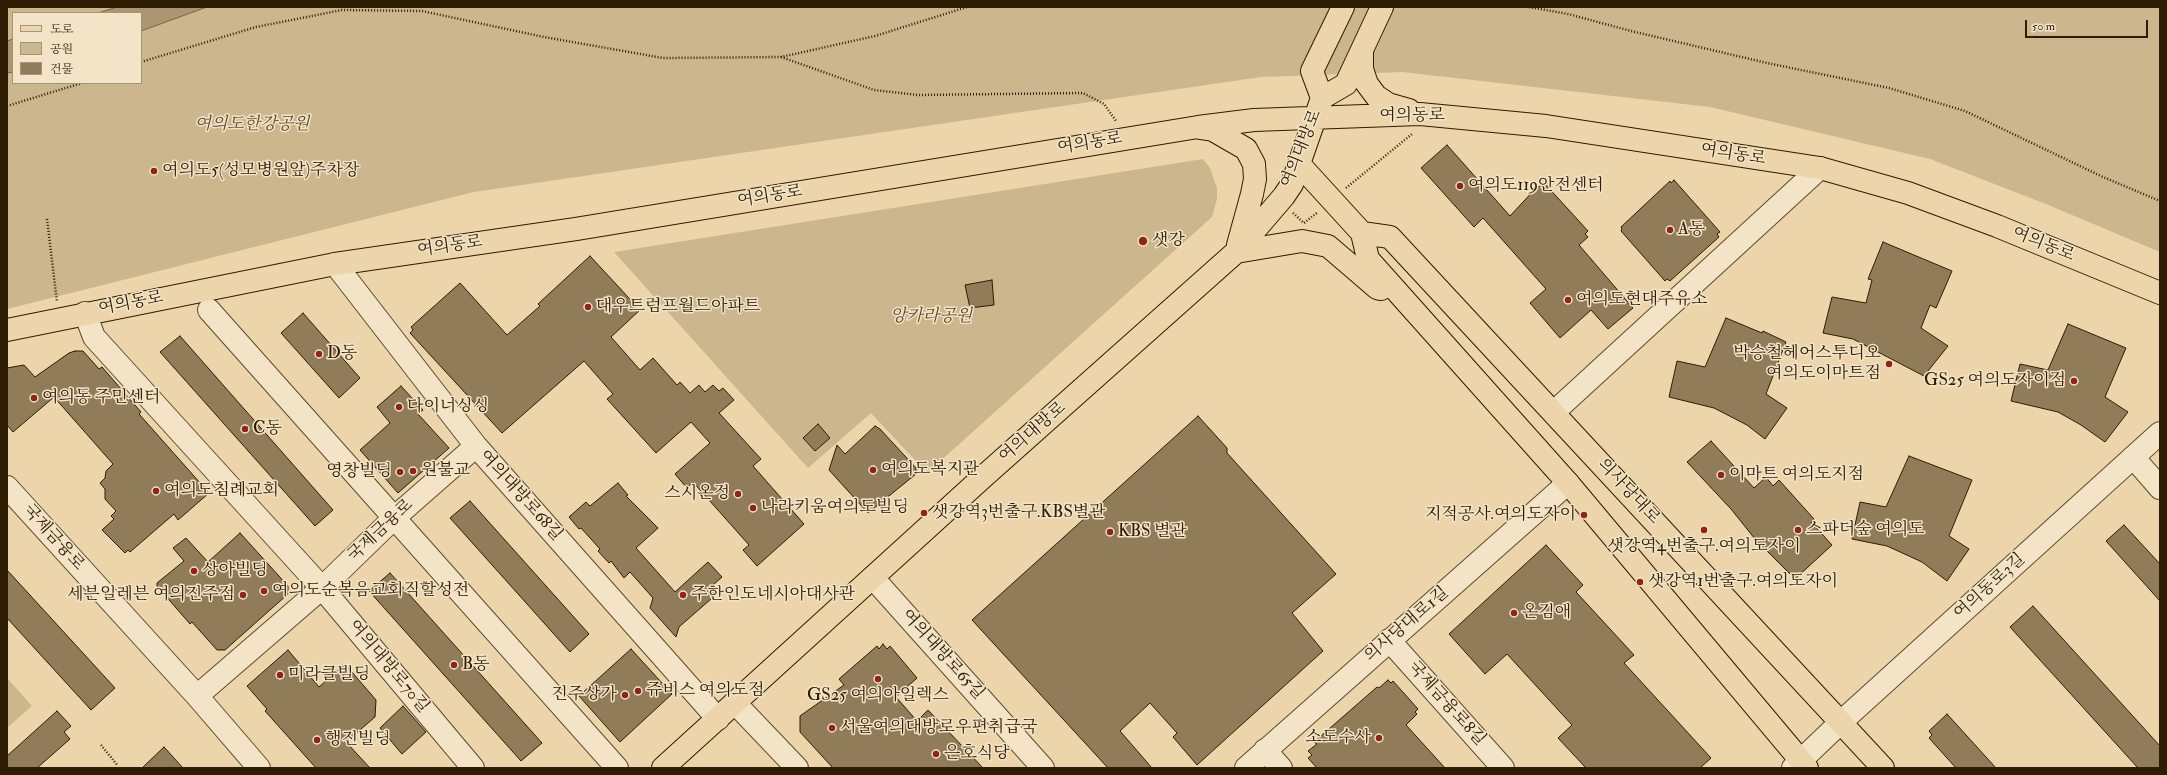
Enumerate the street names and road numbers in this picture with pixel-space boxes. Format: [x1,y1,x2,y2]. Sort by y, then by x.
street label: 여의동로 [1379,106,1445,126]
street label: 여의대방로 [1277,107,1327,191]
street label: 여의동로 [1056,129,1124,159]
street label: 여의동로 [1699,140,1767,170]
street label: 여의동로 [736,182,804,212]
street label: 여의동로 [2009,223,2077,267]
street label: 여의동로 [416,232,484,262]
street label: 여의동로 [97,288,165,320]
street label: 여의대방로 [995,398,1071,468]
street label: 여의대방로68길 [474,446,566,546]
street label: 의사당대로 [1593,455,1663,529]
street label: 국제금융로 [344,496,418,566]
street label: 국제금융로 [18,501,88,575]
street label: 여의동로3길 [1950,550,2030,624]
street label: 의사당대로1길 [1361,583,1453,667]
street label: 여의대방로65길 [896,606,988,704]
street label: 여의대방로70길 [343,616,433,718]
street label: 국제금융로8길 [1403,658,1489,750]

